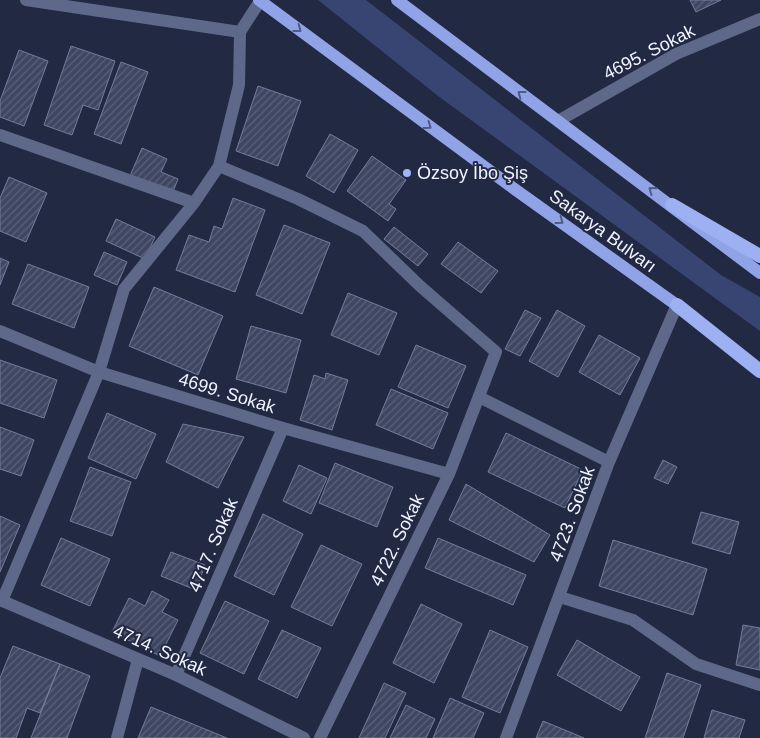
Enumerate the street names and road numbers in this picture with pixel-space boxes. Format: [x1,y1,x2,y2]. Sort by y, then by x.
street label: 4695. Sokak [600,20,699,84]
street label: Sakarya Bulvarı [546,186,660,276]
street label: 4699. Sokak [176,369,279,417]
street label: 4723. Sokak [545,463,599,564]
street label: 4722. Sokak [366,490,428,589]
street label: 4717. Sokak [184,494,242,595]
street label: 4714. Sokak [110,621,211,680]

